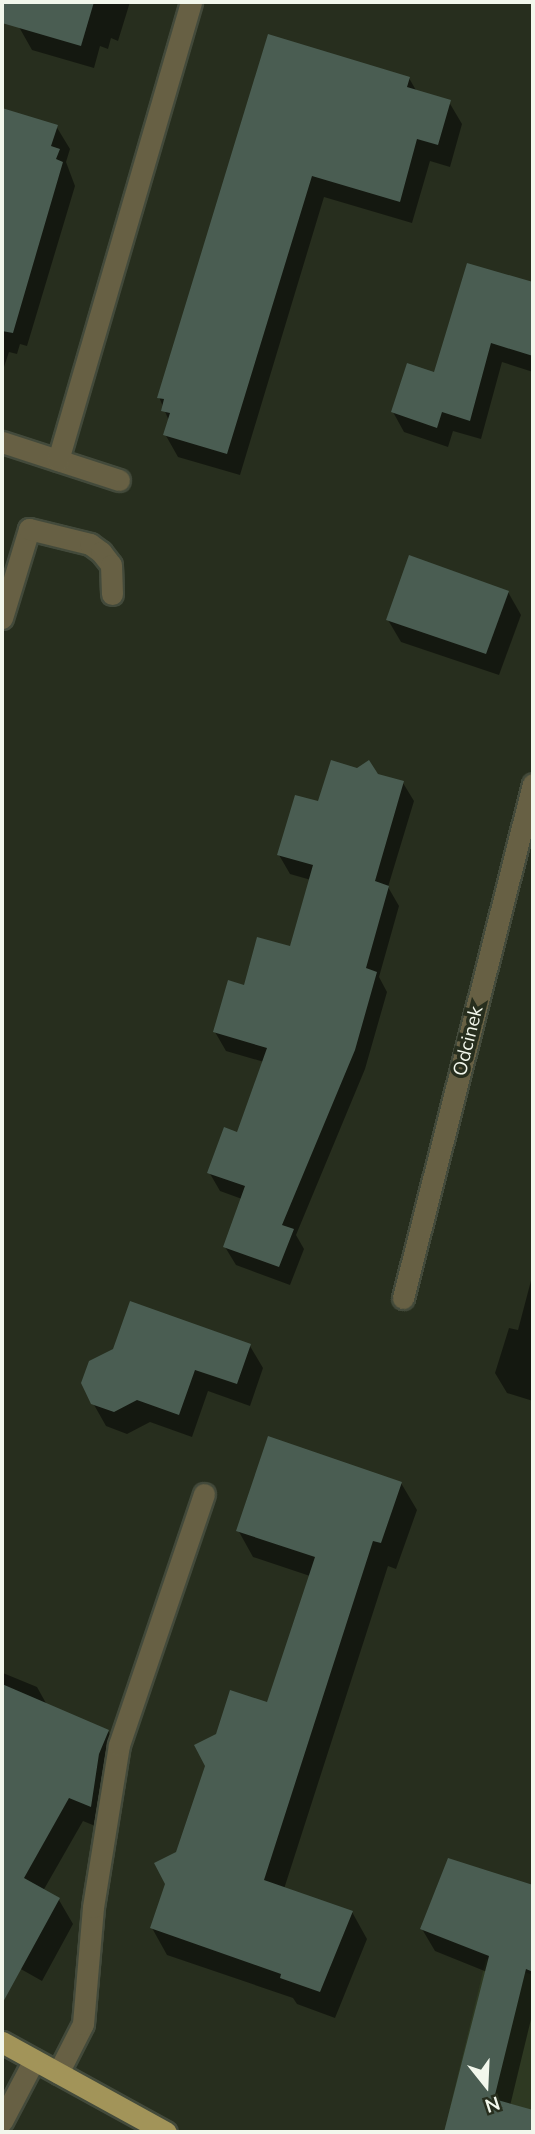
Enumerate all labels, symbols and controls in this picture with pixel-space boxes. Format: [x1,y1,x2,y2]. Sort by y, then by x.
street label: Odcinek [448,1004,488,1078]
north arrow [451,2050,521,2120]
text: N [482,2091,503,2119]

